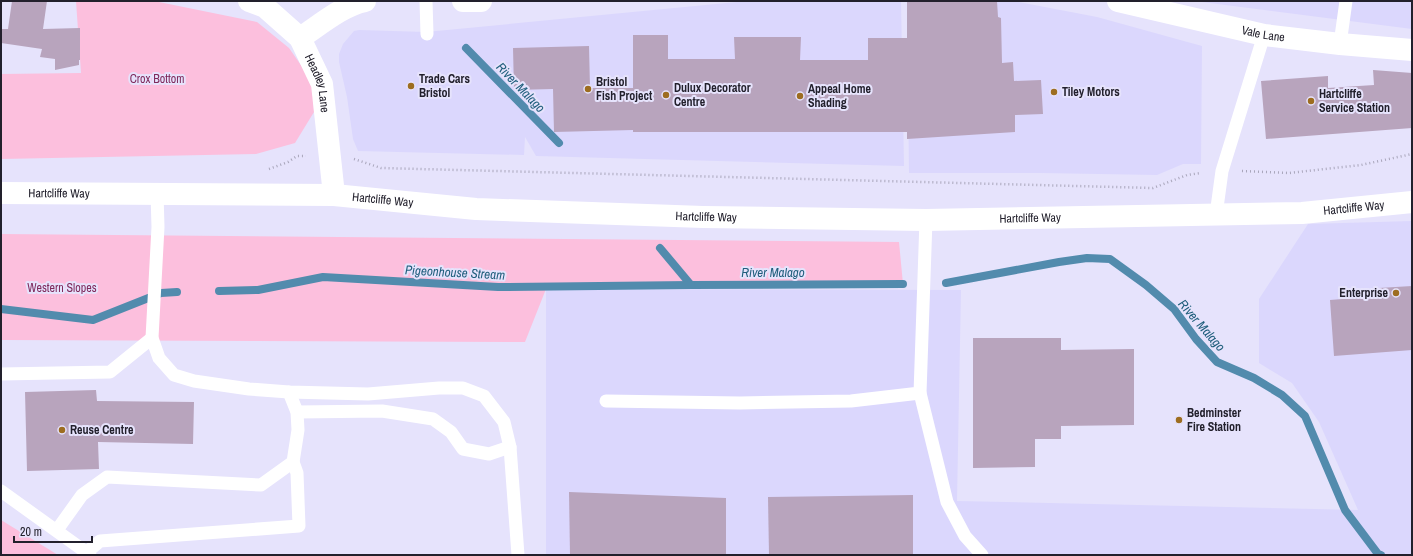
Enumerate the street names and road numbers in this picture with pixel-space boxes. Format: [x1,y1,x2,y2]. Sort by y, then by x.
street label: Vale Lane [1240,22,1286,45]
street label: Headley Lane [301,51,333,113]
street label: Hartcliffe Way [28,185,90,202]
street label: Hartcliffe Way [351,189,414,211]
street label: Hartcliffe Way [1322,197,1385,219]
street label: Hartcliffe Way [675,208,737,225]
street label: Hartcliffe Way [999,209,1061,227]

